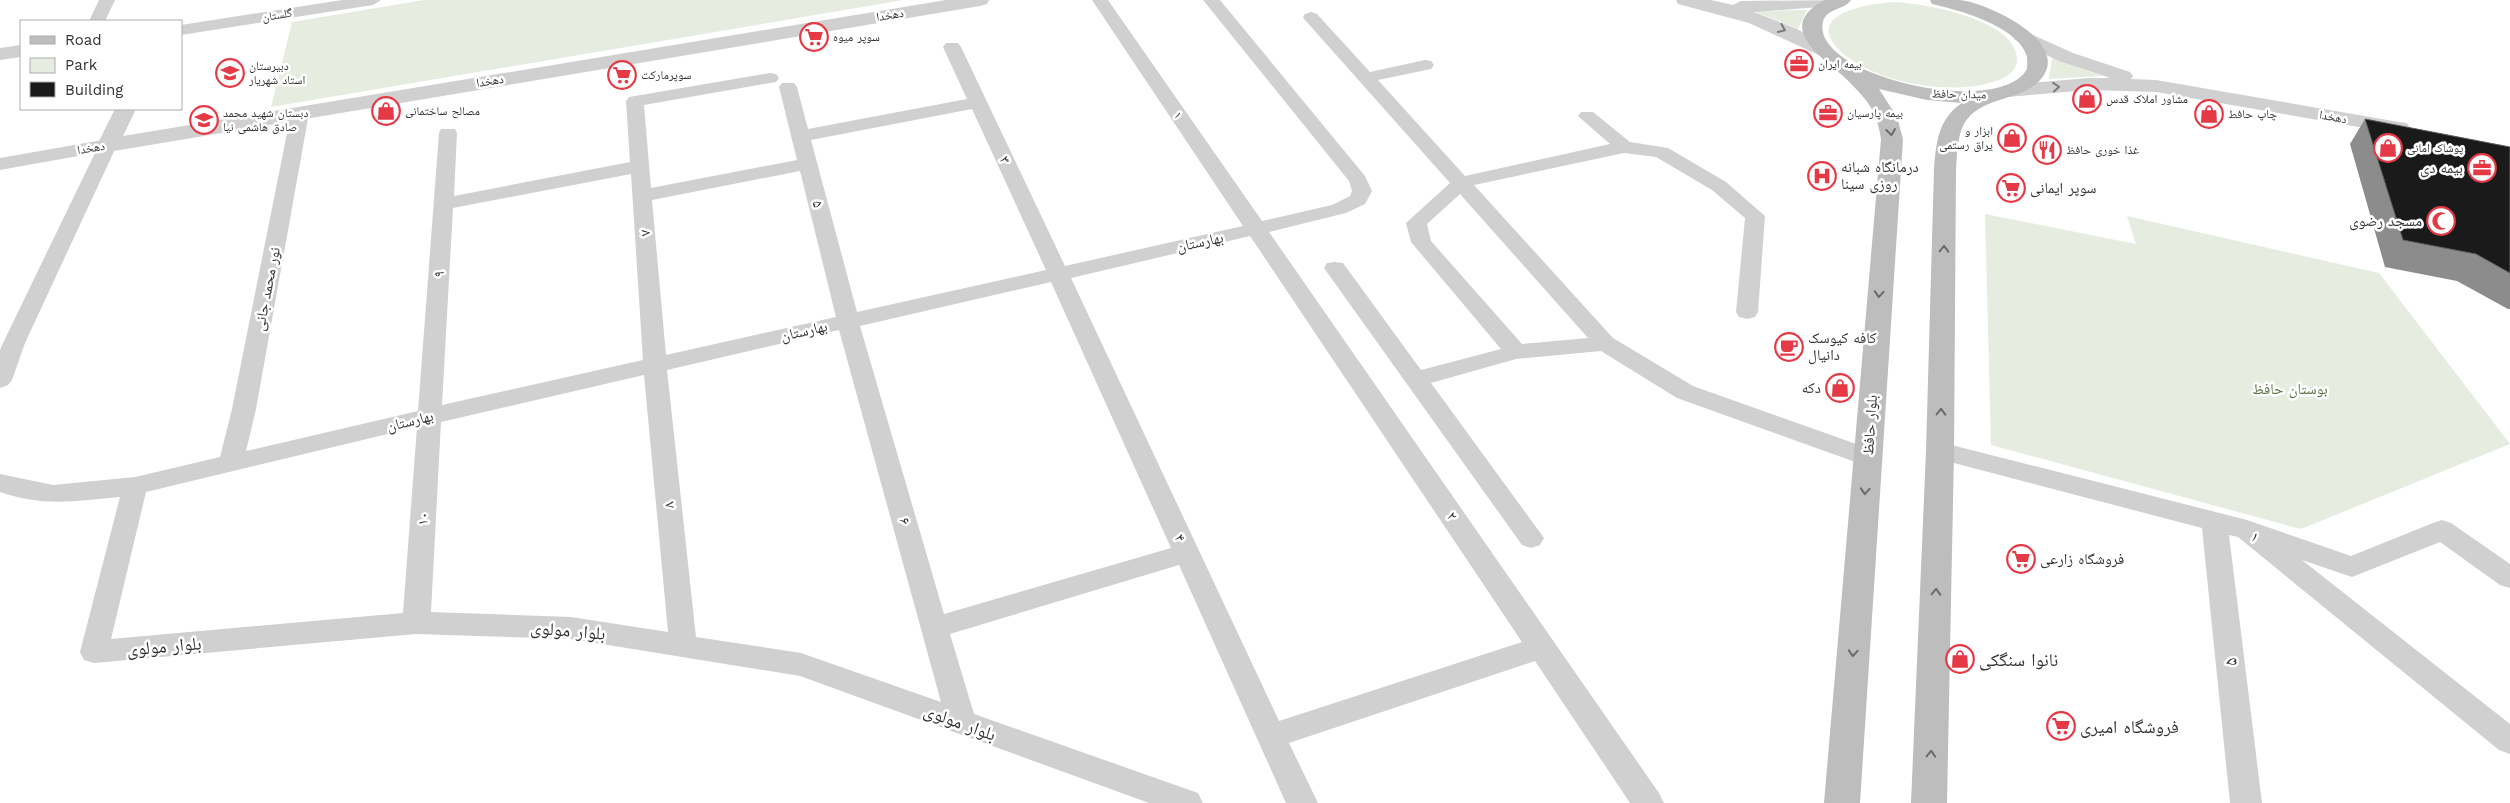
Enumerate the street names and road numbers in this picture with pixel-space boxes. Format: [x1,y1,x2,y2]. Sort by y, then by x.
street label: گلستان [261,6,293,24]
street label: دهخدا [875,6,905,24]
street label: دهخدا [475,72,505,90]
street label: میدان حافظ [1932,87,1986,102]
street label: دهخدا [2318,108,2348,126]
street label: ۱ [1171,109,1185,121]
street label: دهخدا [76,139,106,157]
street label: ۳ [995,153,1015,167]
street label: ۵ [808,198,828,210]
street label: بهارستان [1175,228,1225,257]
street label: ۷ [636,229,654,237]
street label: نور محمد جانی [250,246,285,333]
street label: ۹ [430,270,448,278]
street label: بهارستان [779,317,829,346]
street label: بلوار حافظ [1859,394,1881,456]
street label: بهارستان [385,407,435,436]
street label: ۸ [660,500,678,509]
street label: ۲ [1443,508,1461,524]
street label: ۱۰ [414,512,432,526]
street label: ۶ [895,515,915,527]
street label: ۱ [2247,528,2263,546]
street label: ۴ [1170,531,1190,545]
street label: بلوار مولوی [530,616,606,645]
street label: بلوار مولوی [126,632,202,661]
street label: ۵ [2219,657,2241,667]
street label: بلوار مولوی [921,699,999,746]

